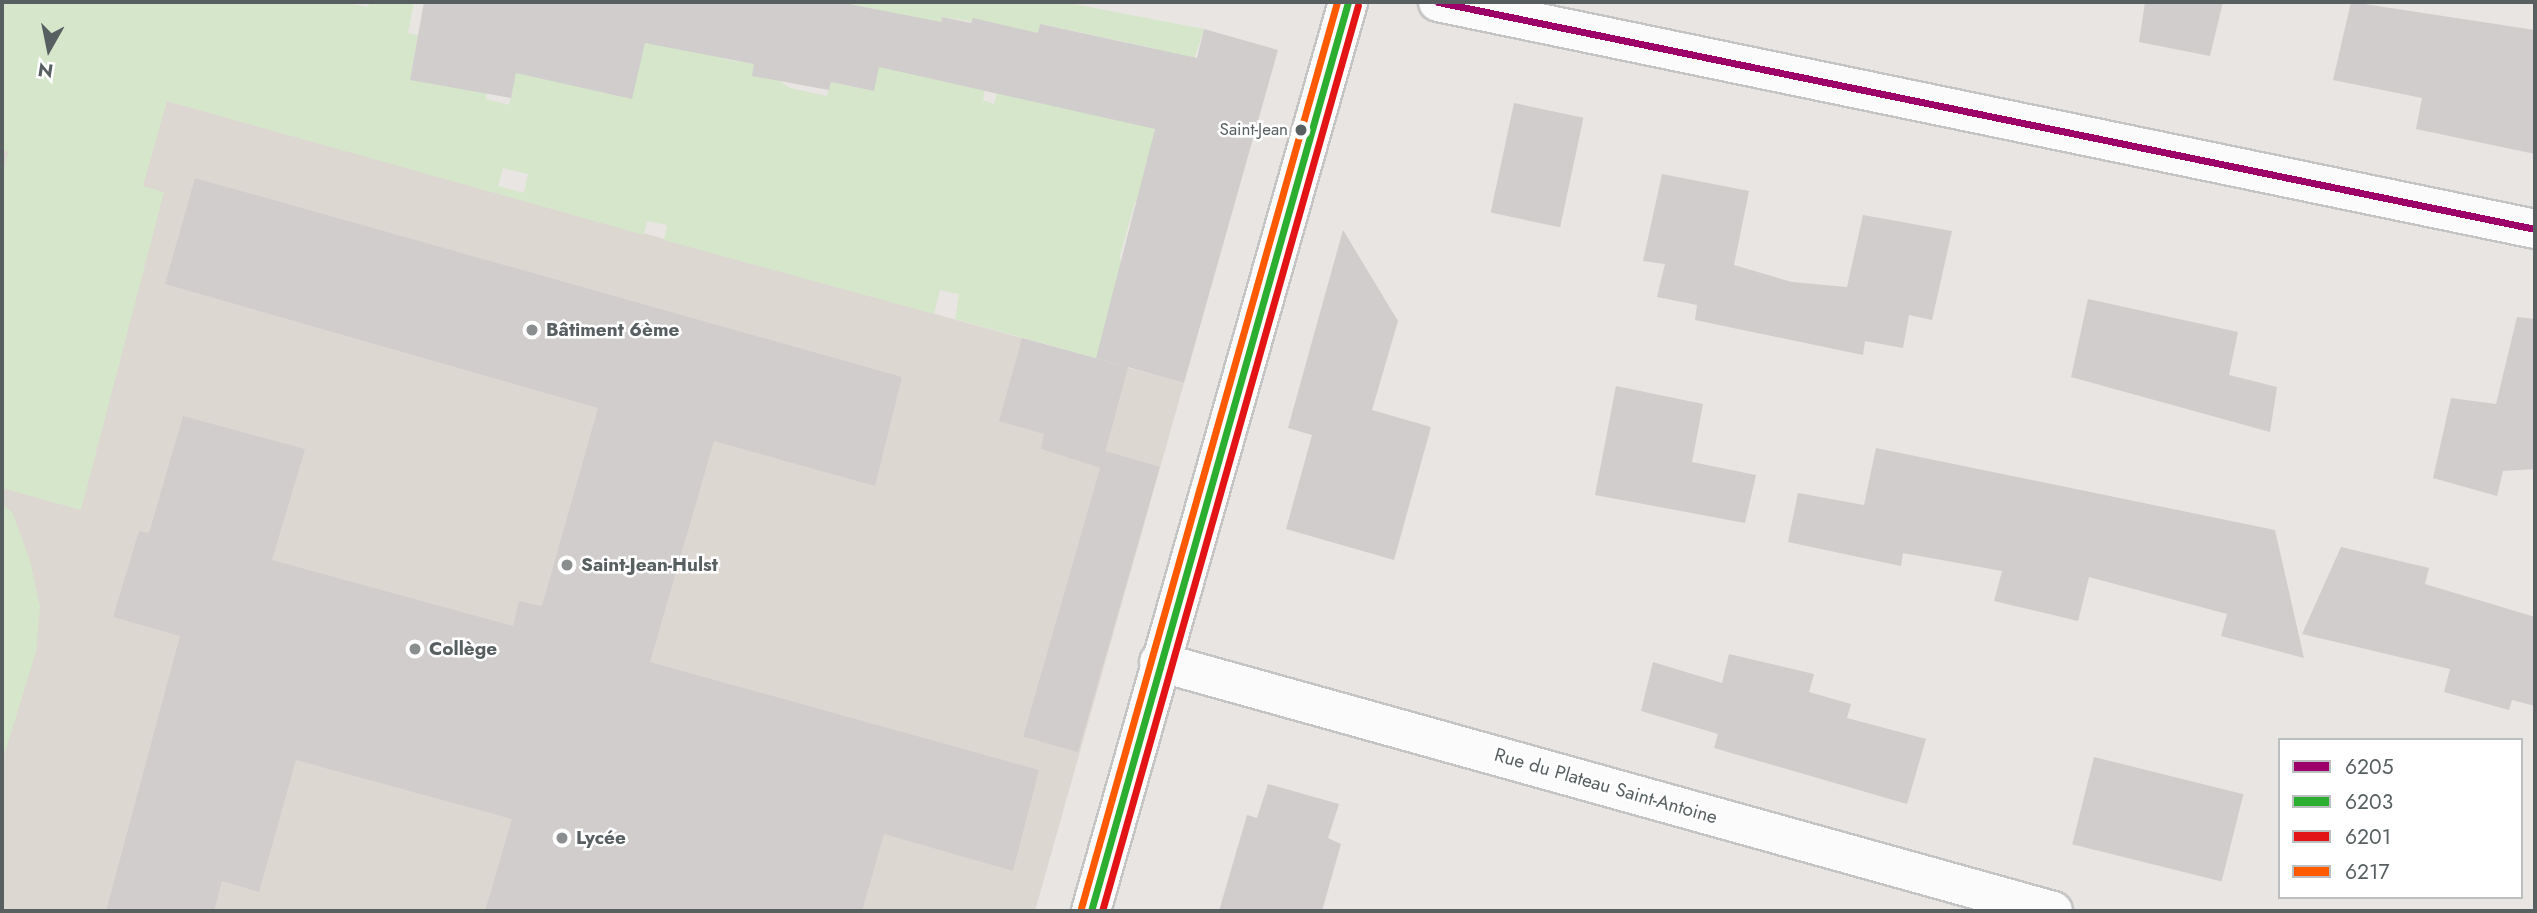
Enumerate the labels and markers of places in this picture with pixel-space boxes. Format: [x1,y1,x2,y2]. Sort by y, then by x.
place label: Saint-Jean [1220,120,1288,140]
marker: Saint-Jean [1294,123,1308,137]
place label: Bâtiment 6ème [546,319,679,341]
marker: Bâtiment 6ème [524,322,540,338]
place label: Saint-Jean-Hulst [581,554,718,576]
marker: Saint-Jean-Hulst [559,557,575,573]
place label: Collège [429,638,497,660]
marker: Collège [407,641,423,657]
place label: Lycée [576,827,626,849]
marker: Lycée [554,830,570,846]

